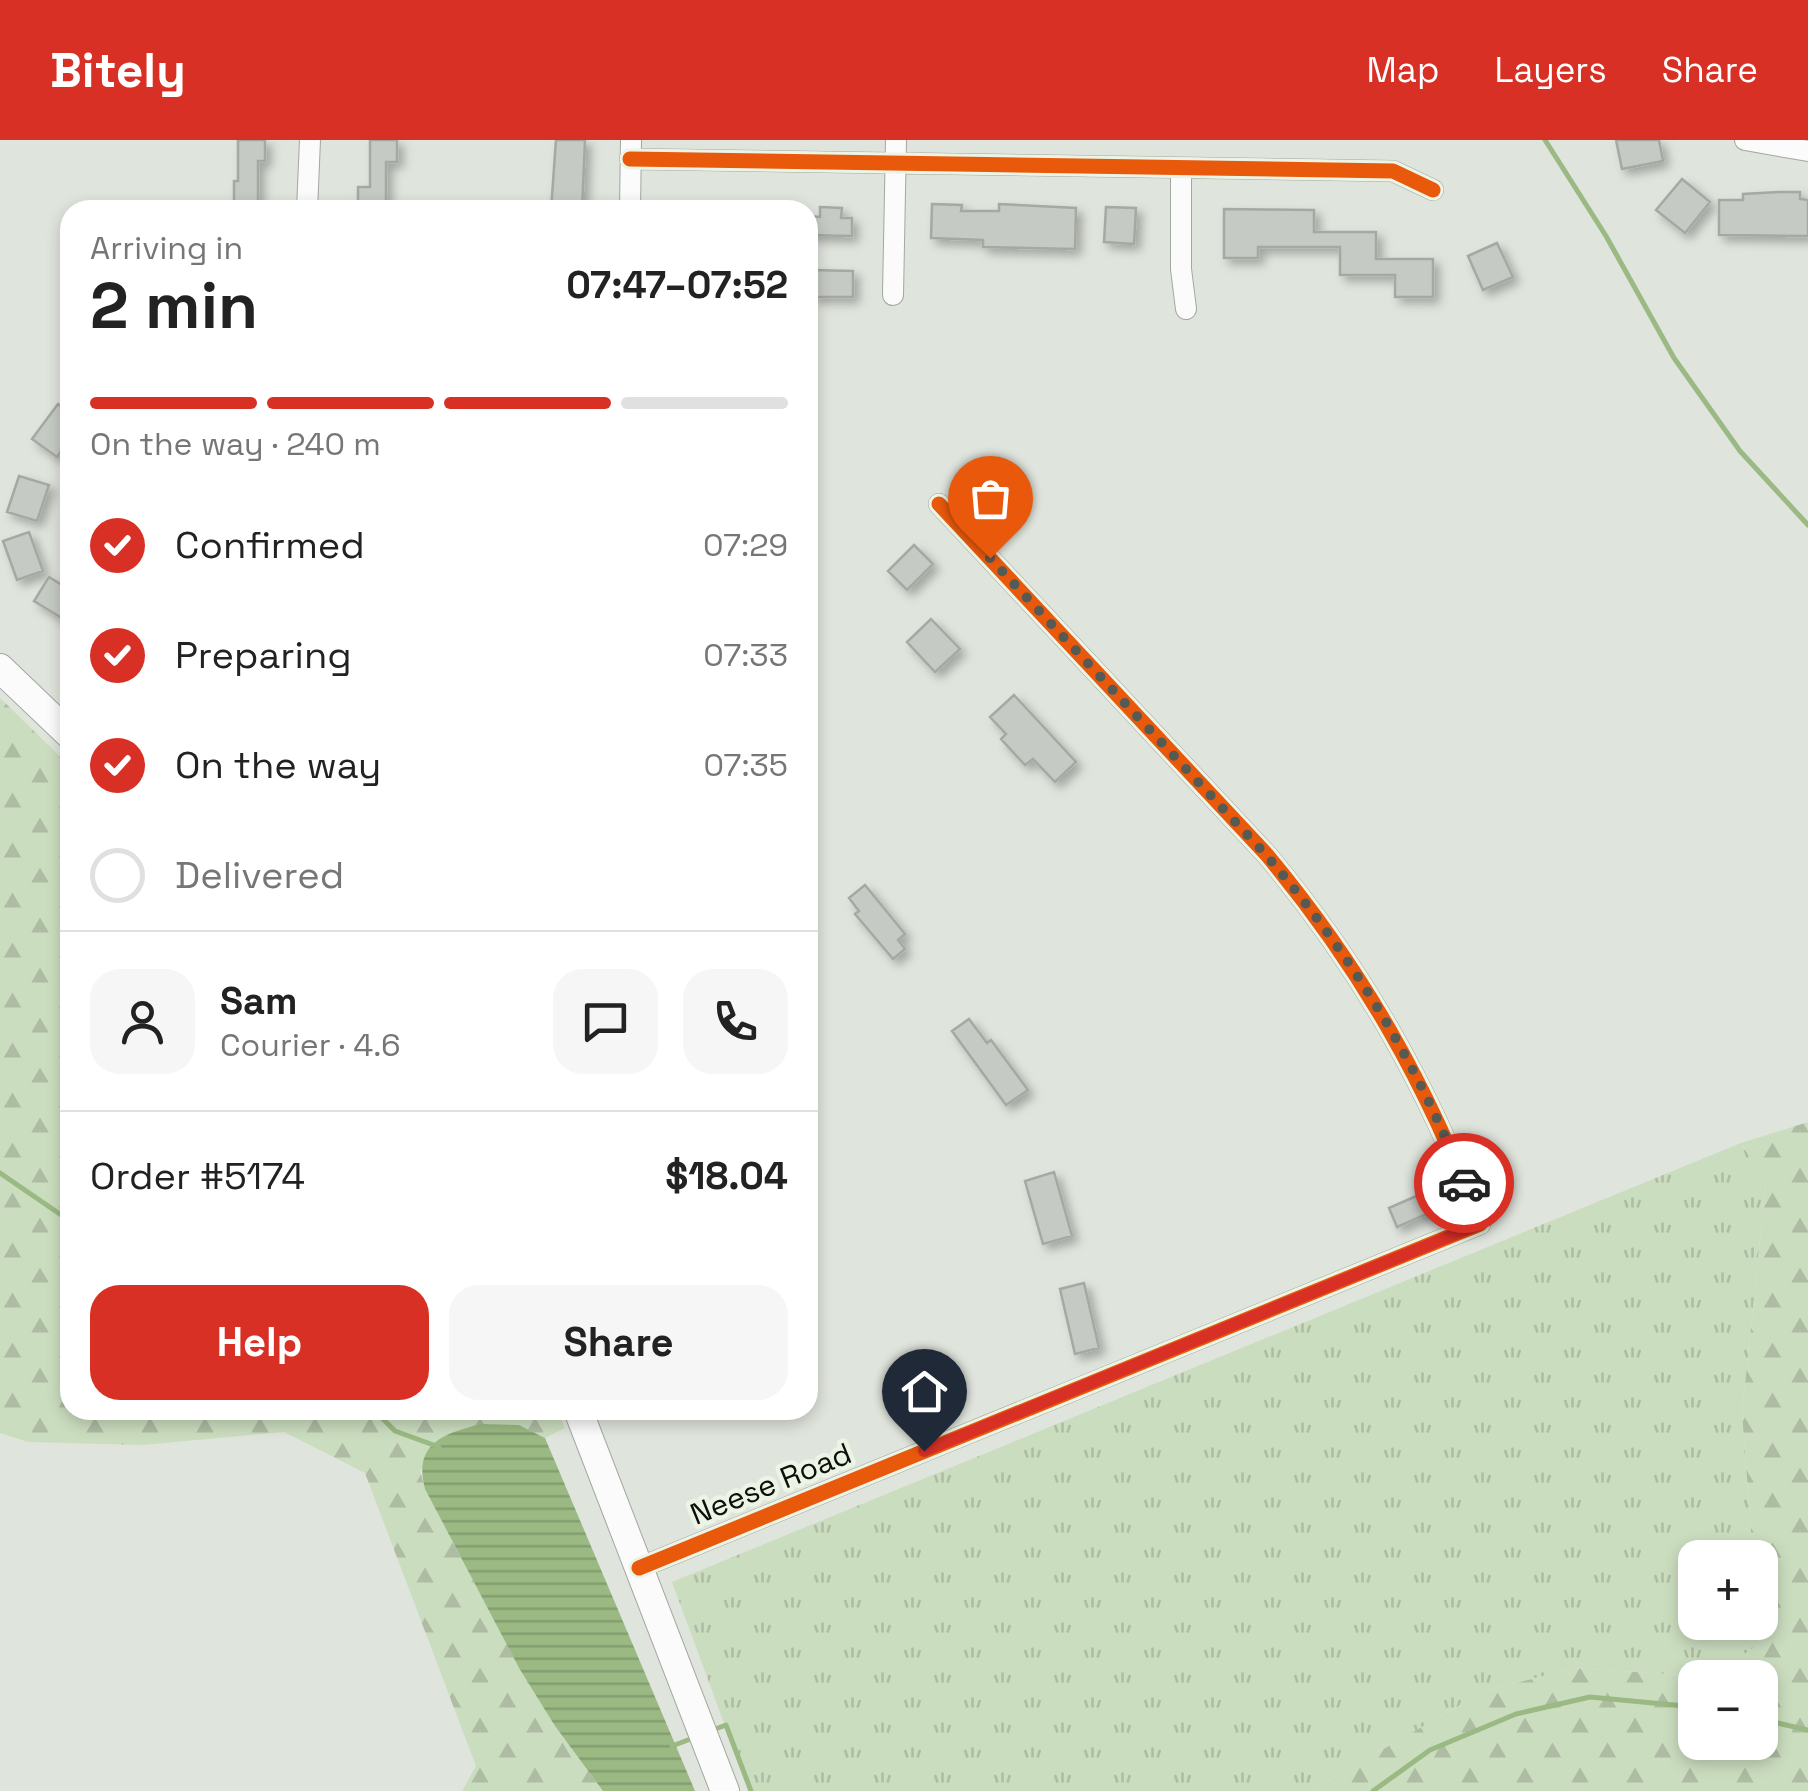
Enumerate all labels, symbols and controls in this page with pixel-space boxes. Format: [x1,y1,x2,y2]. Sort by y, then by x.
text: Bitely [50,40,186,101]
text: Map [1366,48,1439,92]
text: Layers [1494,48,1607,92]
text: Share [1662,48,1758,92]
text: Arriving in [90,228,243,268]
text: 07:47–07:52 [566,261,788,309]
text: 2 min [90,264,258,347]
text: On the way · 240 m [90,424,381,464]
pin [948,456,1033,559]
icon: bag [963,471,1018,526]
icon: check [90,518,145,573]
text: Confirmed [175,521,365,569]
text: 07:29 [703,525,788,565]
icon: check [90,628,145,683]
text: Preparing [175,631,352,679]
text: 07:33 [703,635,788,675]
icon: check [90,738,145,793]
text: On the way [175,741,381,789]
text: 07:35 [703,745,788,785]
text: Delivered [175,851,344,899]
button: person [90,969,195,1074]
button: chat [553,969,658,1074]
button: phone [683,969,788,1074]
text: Sam [220,977,297,1025]
text: Courier · 4.6 [220,1025,401,1065]
courier [1414,1133,1514,1233]
text: Order #5174 [90,1152,305,1200]
text: $18.04 [665,1152,788,1200]
icon: car [1437,1156,1492,1211]
button: Help [90,1285,429,1400]
button: Share [449,1285,788,1400]
pin [882,1349,967,1452]
icon: home [897,1364,952,1419]
street label: Neese Road [685,1434,857,1534]
map controls [1678,1540,1778,1760]
button: + [1678,1540,1778,1640]
button: − [1678,1660,1778,1760]

